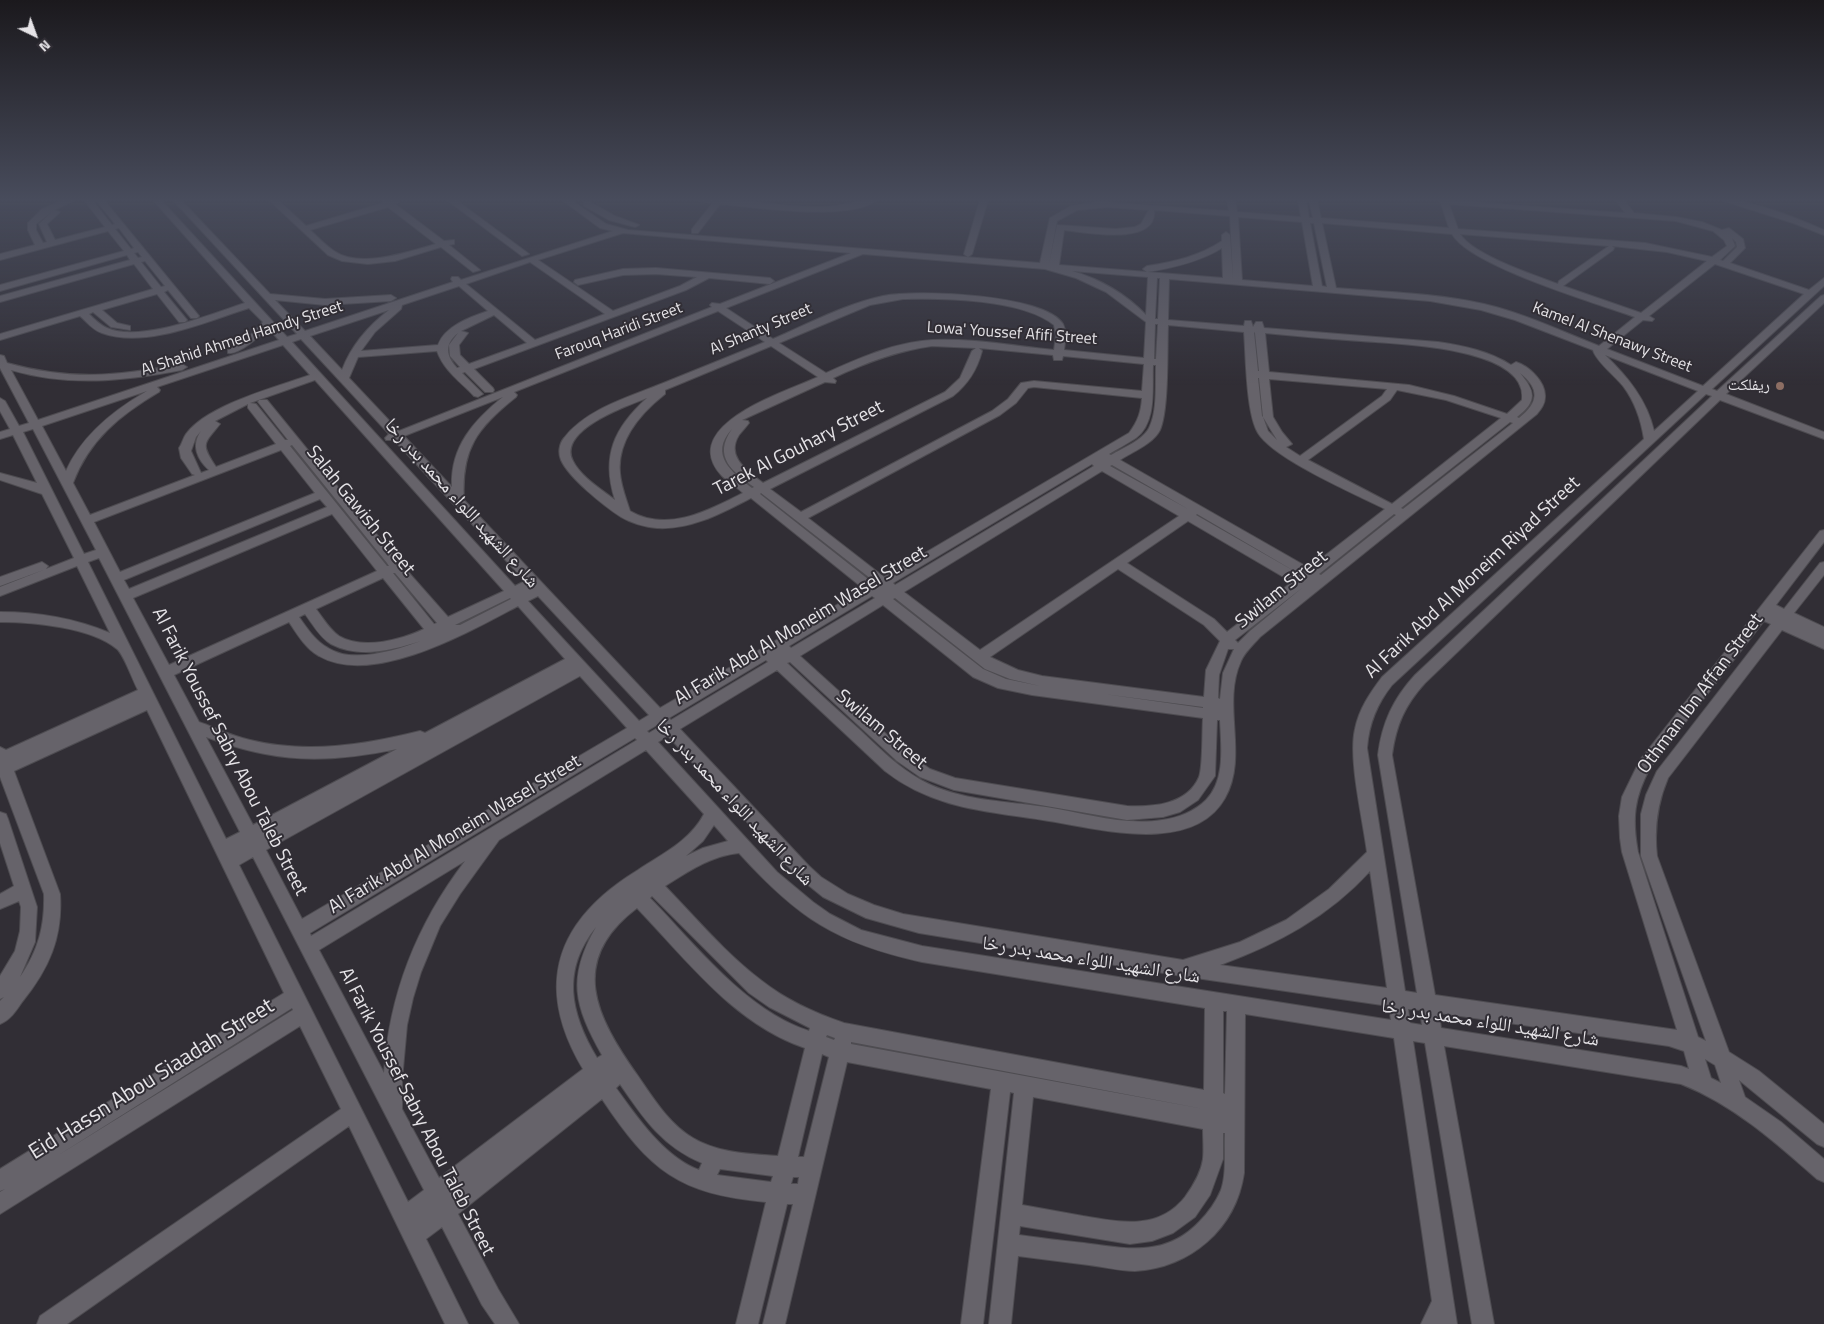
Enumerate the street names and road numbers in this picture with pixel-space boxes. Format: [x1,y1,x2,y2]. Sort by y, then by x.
street label: Al Shahid Ahmed Hamdy Street [139,297,345,381]
street label: Farouq Haridi Street [553,299,685,365]
street label: Kamel Al Shenawy Street [1530,299,1694,377]
street label: Al Shanty Street [707,300,815,360]
street label: Lowa' Youssef Afifi Street [926,318,1098,350]
street label: Tarek Al Gouhary Street [710,396,888,502]
street label: شارع الشهيد اللواء محمد بدر رخا [379,415,543,593]
street label: Salah Gawish Street [301,442,419,580]
street label: Al Farik Abd Al Moneim Riyad Street [1361,472,1585,684]
street label: Al Farik Abd Al Moneim Wasel Street [671,541,931,711]
street label: Swilam Street [1231,546,1333,634]
street label: Al Farik Youssef Sabry Abou Taleb Street [146,604,312,900]
street label: Othman Ibn Affan Street [1633,609,1769,779]
street label: Swilam Street [831,685,931,775]
street label: شارع الشهيد اللواء محمد بدر رخا [651,715,817,891]
street label: Al Farik Abd Al Moneim Wasel Street [325,750,585,920]
street label: شارع الشهيد اللواء محمد بدر رخا [981,933,1201,989]
street label: Al Farik Youssef Sabry Abou Taleb Street [333,964,499,1260]
street label: Eid Hassn Abou Siaadah Street [25,994,279,1166]
street label: شارع الشهيد اللواء محمد بدر رخا [1380,996,1600,1052]

